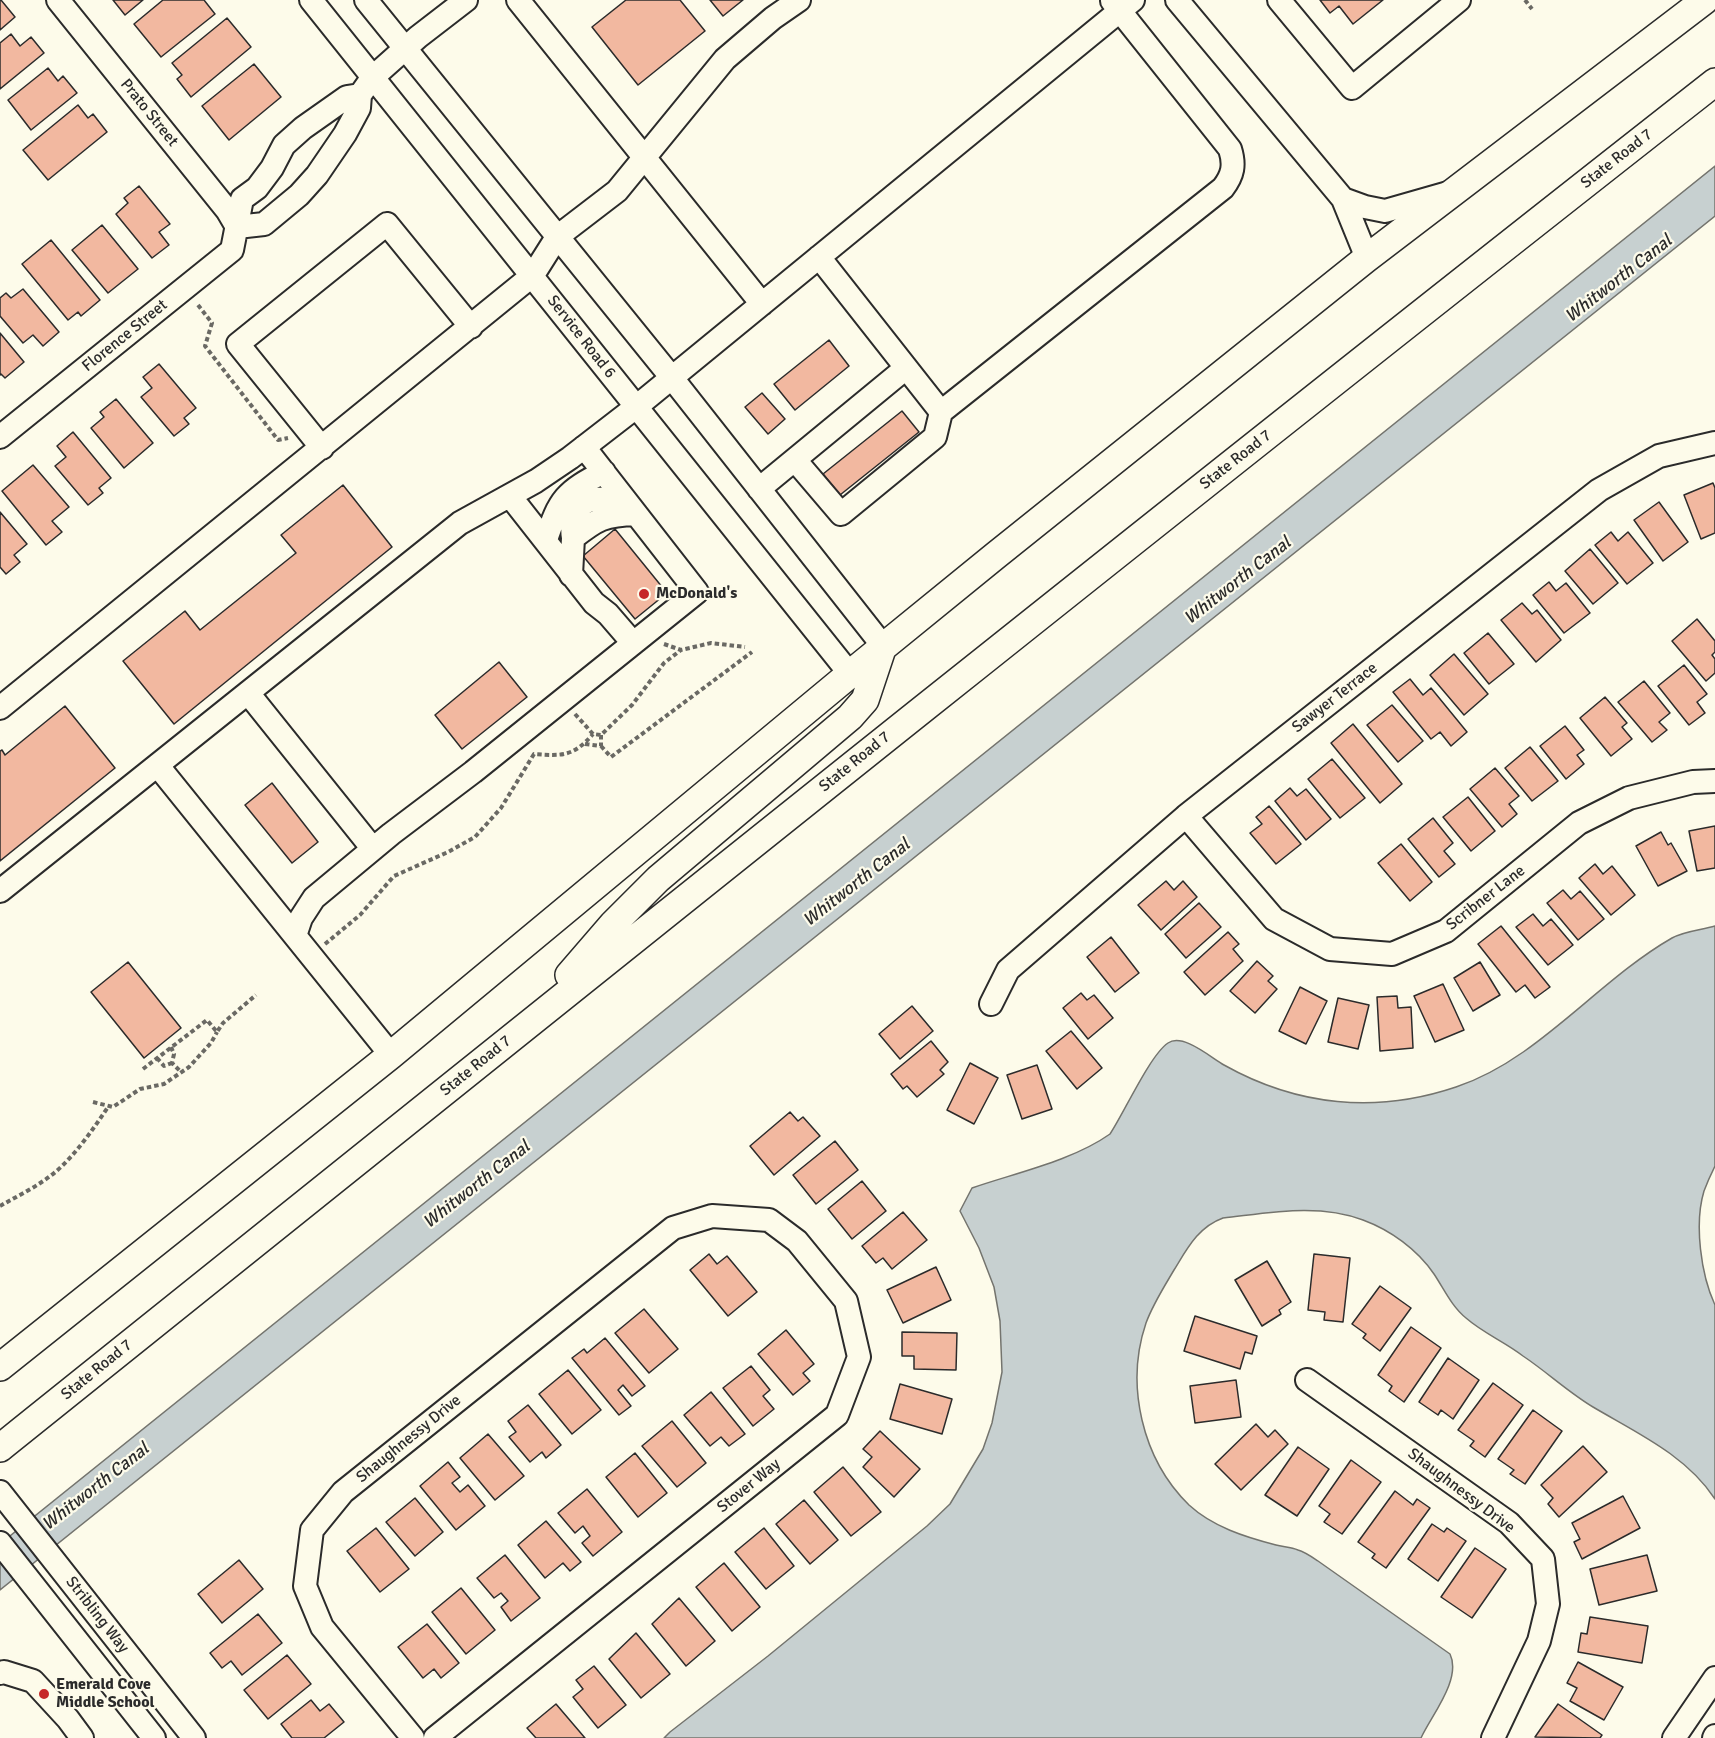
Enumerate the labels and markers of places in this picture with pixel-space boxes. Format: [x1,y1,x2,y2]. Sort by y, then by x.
place label: McDonald's [656,584,737,604]
marker: McDonald's [637,587,651,601]
place label: Emerald Cove Middle School [56,1675,155,1713]
marker: Emerald Cove Middle School [37,1687,51,1701]

